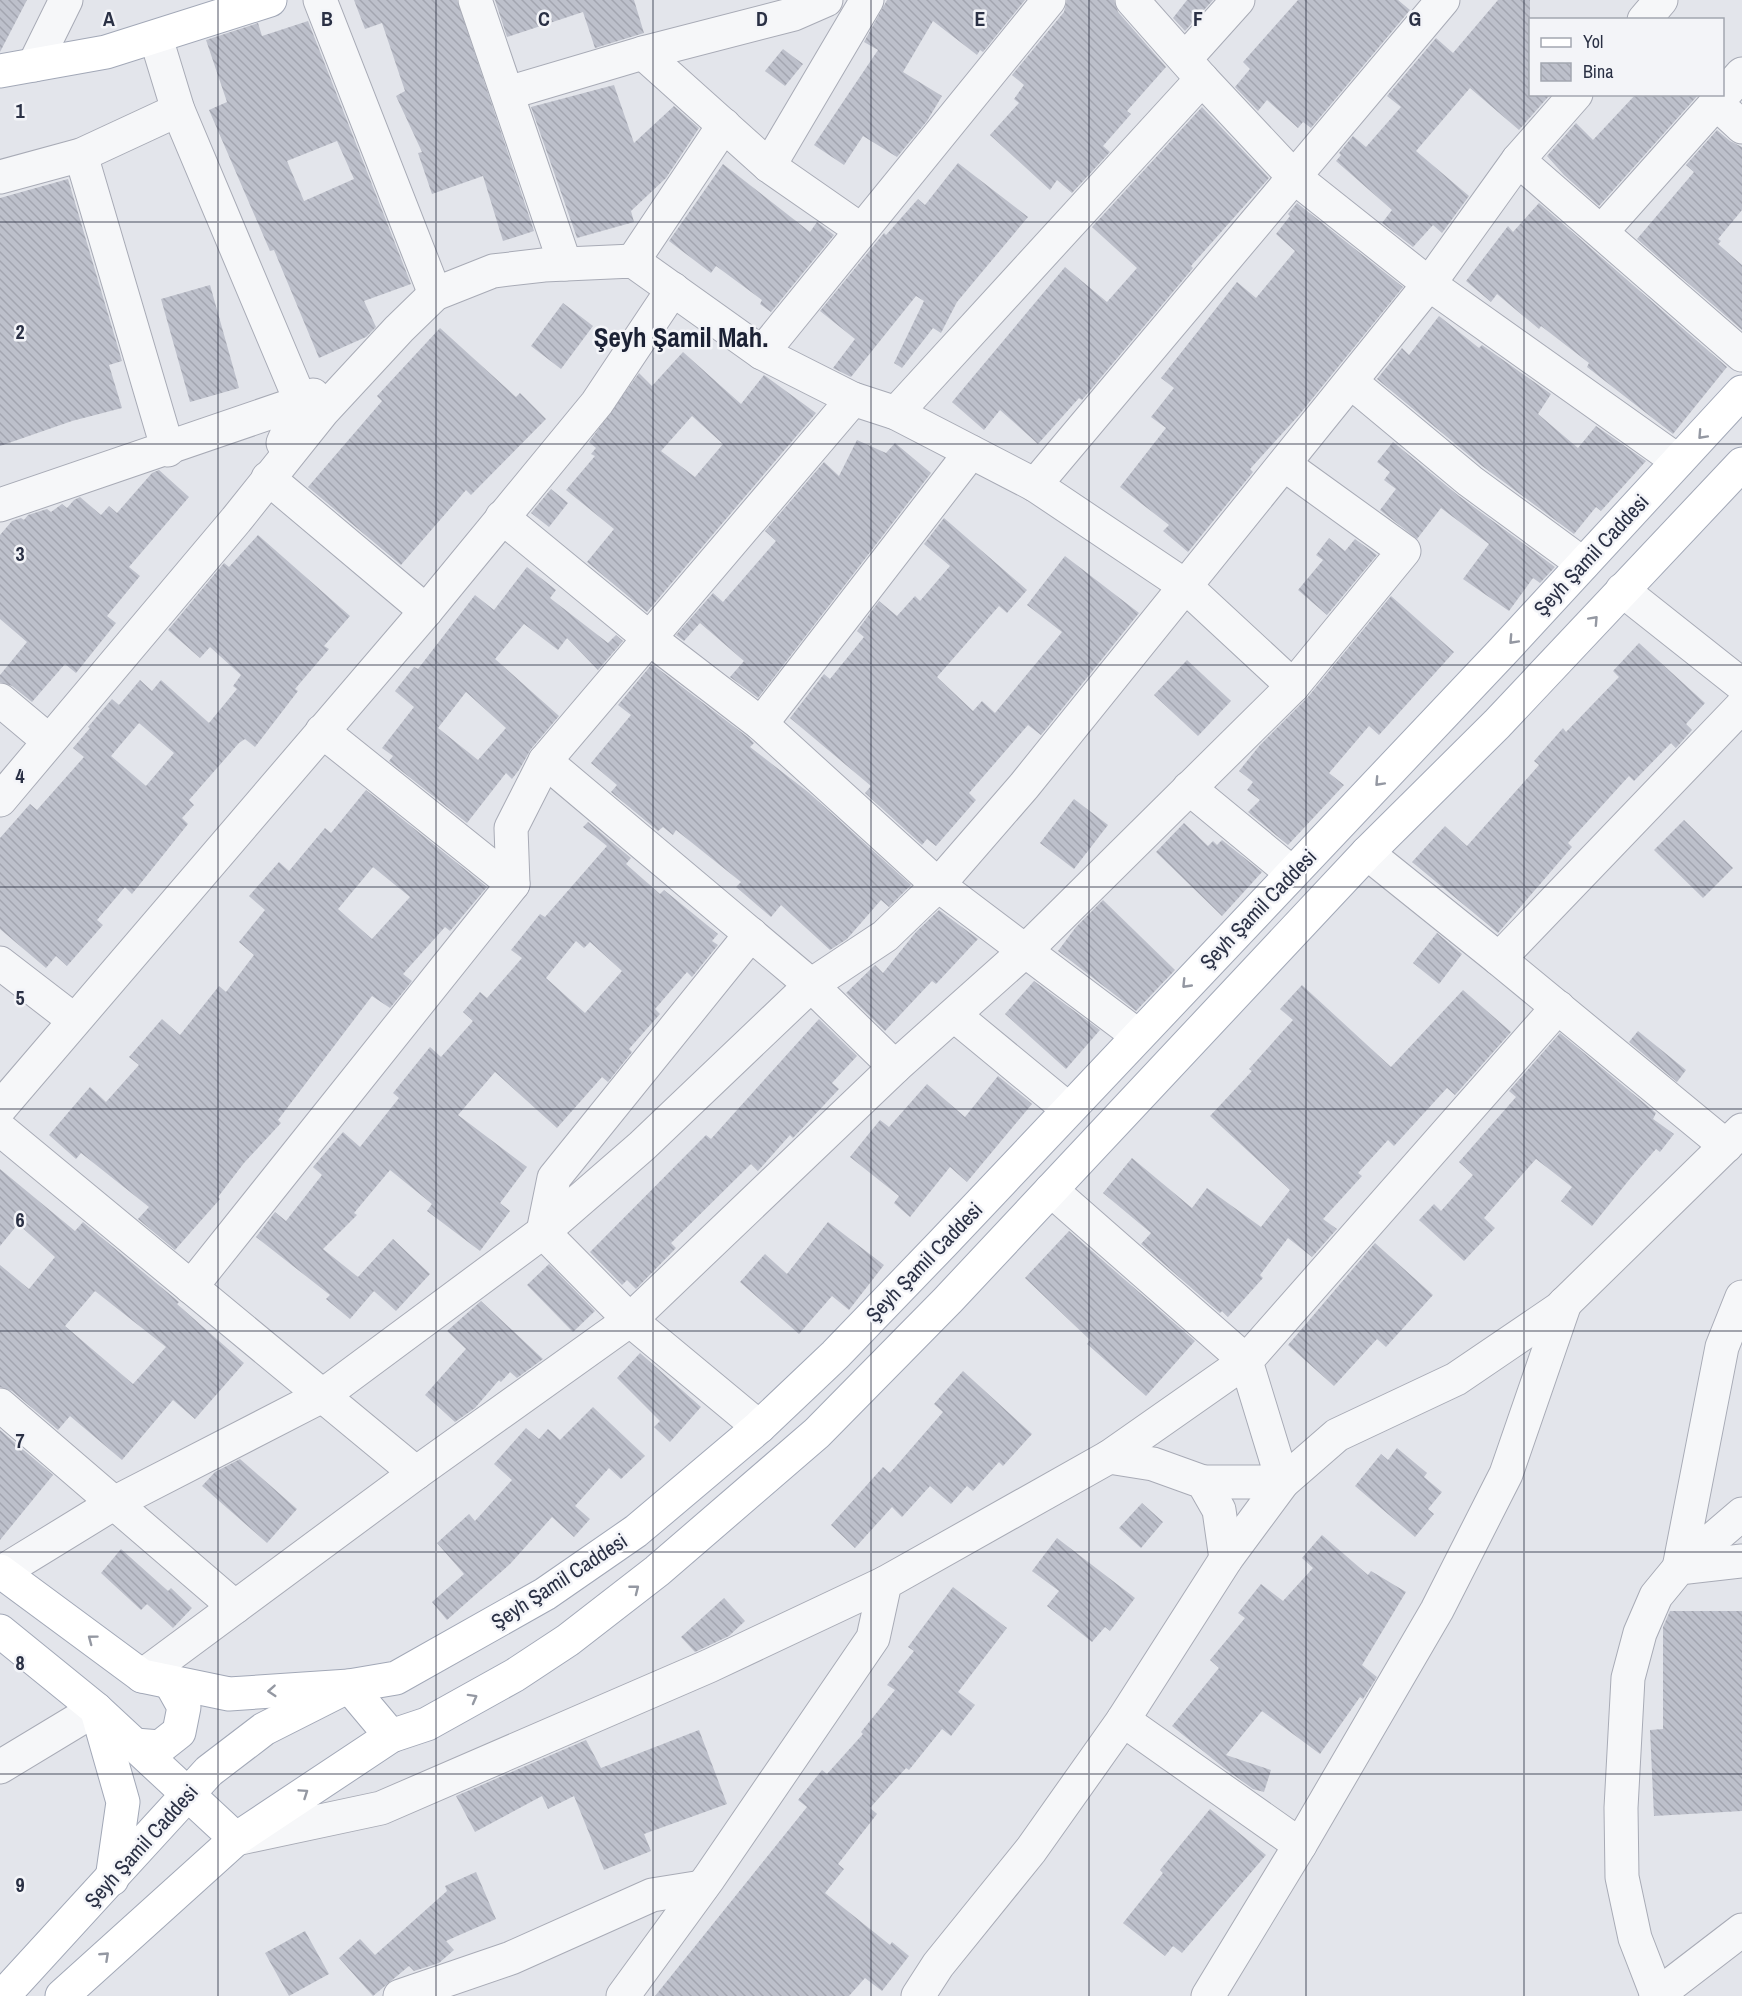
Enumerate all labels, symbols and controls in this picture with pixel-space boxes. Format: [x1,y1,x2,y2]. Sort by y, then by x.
text: A [103,5,115,32]
text: B [321,5,333,32]
text: C [538,5,550,32]
text: D [756,5,768,32]
text: E [975,5,986,32]
text: F [1193,5,1203,32]
text: G [1409,5,1421,32]
legend [1529,18,1724,96]
text: Yol [1583,29,1603,54]
text: Bina [1583,59,1613,84]
text: 1 [15,97,25,124]
text: 2 [15,318,25,345]
district label: Şeyh Şamil Mah. [594,319,768,355]
one-way arrow [1698,428,1709,439]
street label: Şeyh Şamil Caddesi [1527,488,1655,622]
text: 3 [15,540,25,567]
one-way arrow [1587,616,1598,627]
one-way arrow [1509,633,1520,644]
text: 4 [15,762,25,789]
one-way arrow [1375,774,1386,785]
street label: Şeyh Şamil Caddesi [1193,842,1323,976]
one-way arrow [1183,976,1194,987]
text: 5 [15,984,25,1011]
street label: Şeyh Şamil Caddesi [859,1195,989,1329]
text: 6 [15,1206,25,1233]
text: 7 [15,1427,25,1454]
street label: Şeyh Şamil Caddesi [485,1526,633,1636]
one-way arrow [628,1585,639,1596]
one-way arrow [87,1635,98,1646]
text: 8 [15,1649,25,1676]
one-way arrow [268,1685,277,1698]
one-way arrow [467,1694,478,1705]
street label: Şeyh Şamil Caddesi [78,1778,204,1914]
one-way arrow [298,1790,309,1801]
text: 9 [15,1871,25,1898]
one-way arrow [98,1952,109,1963]

